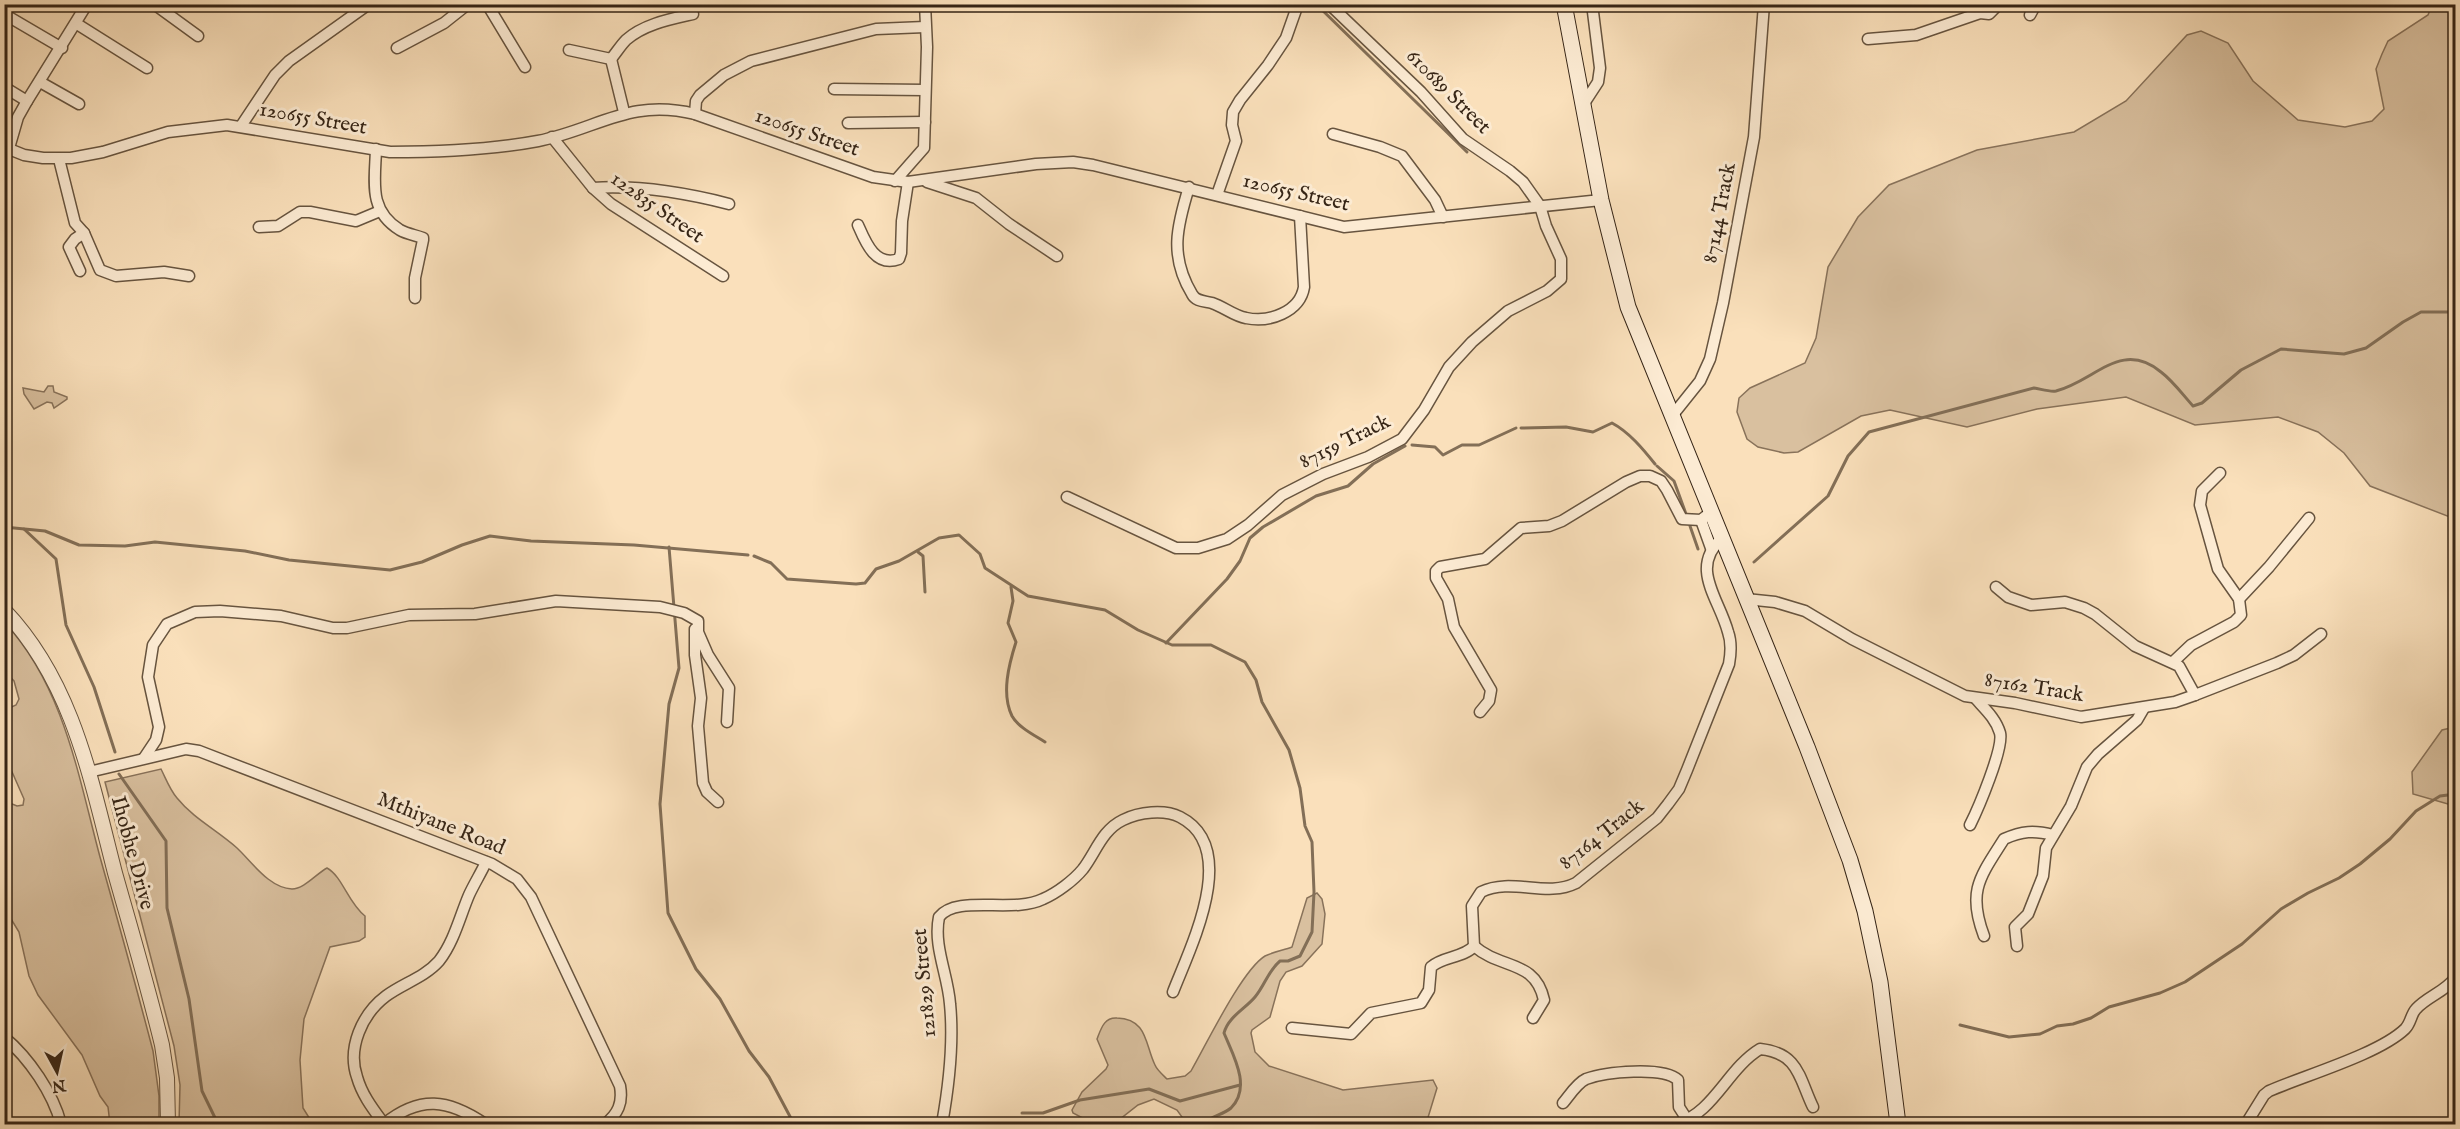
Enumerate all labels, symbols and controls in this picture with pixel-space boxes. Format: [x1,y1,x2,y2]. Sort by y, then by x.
street label: 610689 Street [1400,44,1496,140]
street label: 120655 Street [257,96,369,142]
street label: 120655 Street [751,103,863,163]
street label: 87144 Track [1697,160,1743,266]
street label: 122835 Street [605,166,709,250]
street label: 120655 Street [1240,168,1352,218]
street label: 87159 Track [1295,408,1396,476]
street label: 87162 Track [1983,667,2086,709]
street label: Mthiyane Road [373,786,510,862]
street label: Ihobhe Drive [104,793,160,913]
street label: 87164 Track [1554,793,1650,877]
street label: 121829 Street [907,927,943,1039]
north arrow [27,1042,87,1102]
text: N [50,1074,68,1096]

